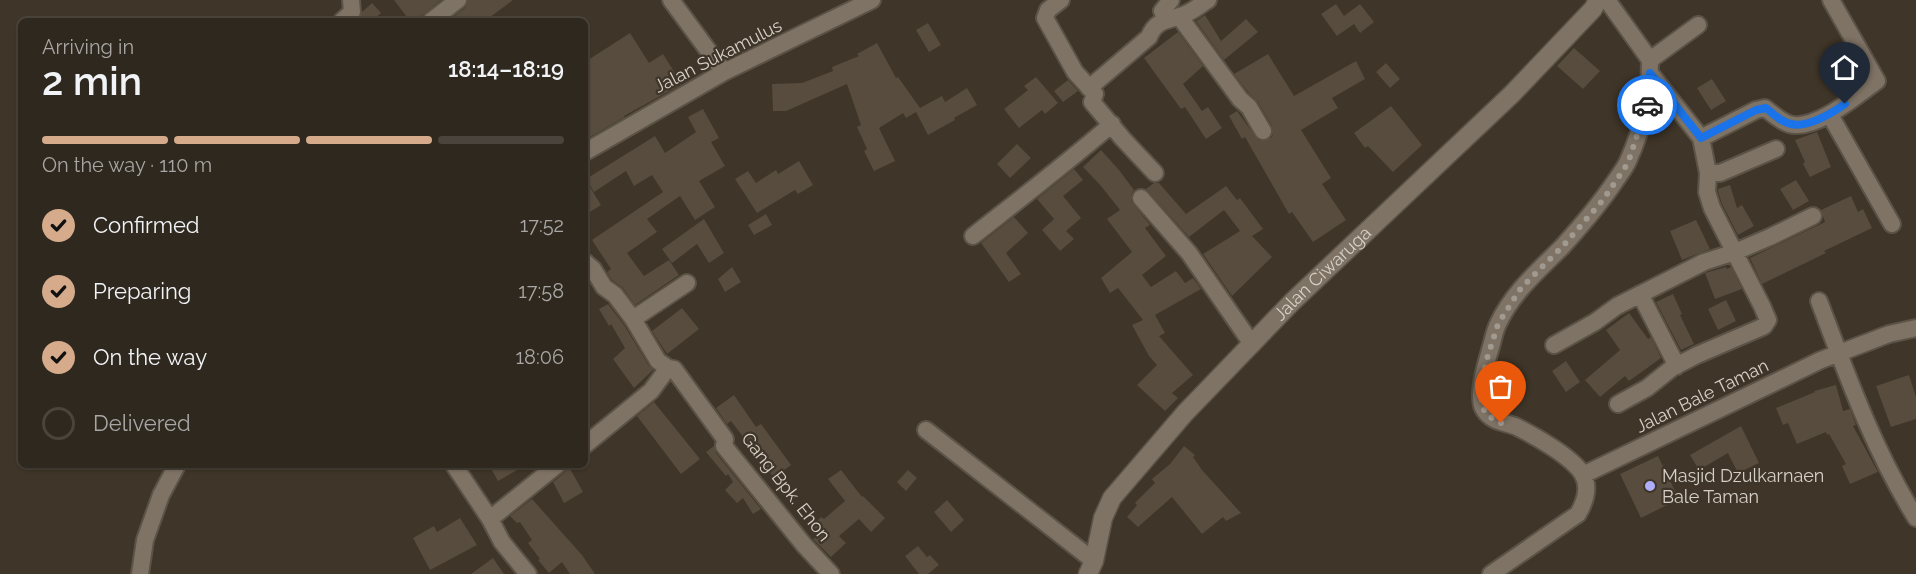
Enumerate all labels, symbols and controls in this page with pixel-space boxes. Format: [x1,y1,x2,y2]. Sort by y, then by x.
street label: Jalan Sukamulus [650,14,785,97]
text: Arriving in [42,35,134,59]
pin [1819,42,1870,104]
icon: home [1828,51,1861,84]
text: 18:14–18:19 [448,56,564,82]
text: 2 min [42,58,142,104]
courier [1617,75,1677,135]
icon: car [1631,89,1664,122]
text: On the way · 110 m [42,153,212,177]
icon: check [42,209,75,242]
text: Confirmed [93,212,200,238]
text: 17:52 [520,213,564,237]
street label: Jalan Ciwaruga [1269,222,1375,325]
icon: check [42,275,75,308]
text: Preparing [93,278,191,304]
text: 17:58 [518,279,564,303]
icon: check [42,341,75,374]
text: On the way [93,344,207,370]
text: 18:06 [516,345,564,369]
street label: Jalan Bale Taman [1632,354,1772,437]
pin [1475,361,1526,423]
icon: bag [1484,370,1517,403]
text: Delivered [93,410,191,436]
street label: Gang Bpk. Ehon [737,428,835,545]
place label: Masjid Dzulkarnaen Bale Taman [1662,465,1824,507]
marker: Masjid Dzulkarnaen Bale Taman [1643,479,1657,493]

